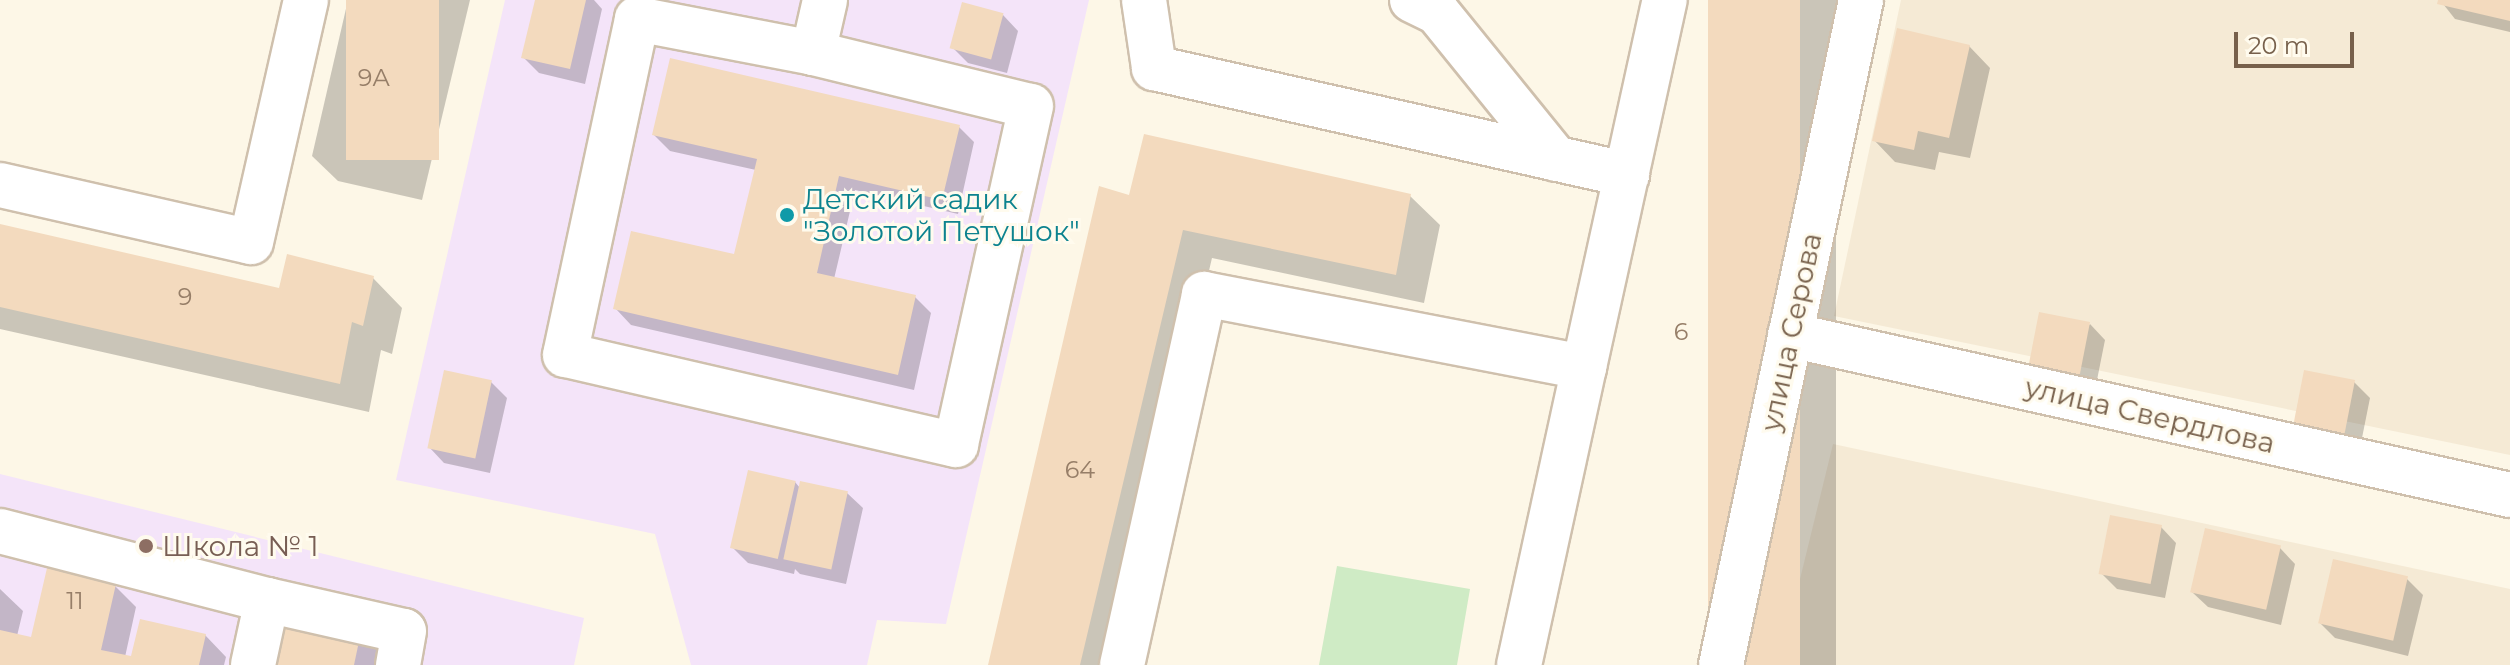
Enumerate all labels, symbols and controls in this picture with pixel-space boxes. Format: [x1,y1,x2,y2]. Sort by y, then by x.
scale bar [2238,16,2358,66]
text: 20 m [2248,31,2309,60]
house number: 9А [358,64,390,92]
place label: Детский садик "Золотой Петушок" [803,182,1080,248]
marker: Детский садик "Золотой Петушок" [778,206,796,224]
street label: улица Серова [1754,230,1828,434]
house number: 9 [178,283,192,311]
house number: 6 [1674,318,1688,346]
street label: улица Свердлова [2022,370,2278,460]
house number: 64 [1065,456,1095,484]
place label: Школа № 1 [162,529,319,563]
marker: Школа № 1 [137,537,155,555]
house number: 11 [66,587,84,615]

